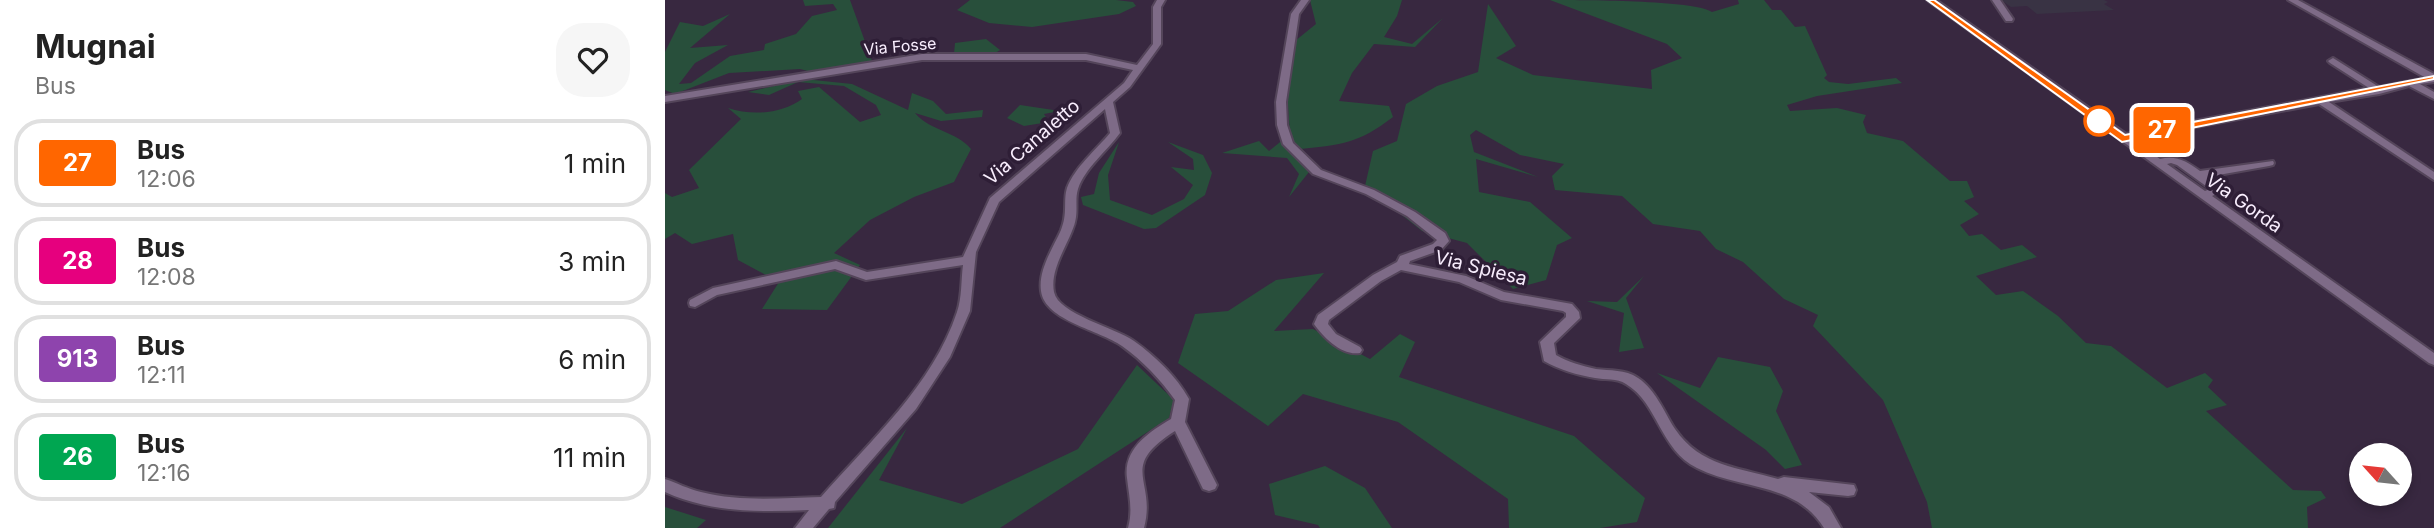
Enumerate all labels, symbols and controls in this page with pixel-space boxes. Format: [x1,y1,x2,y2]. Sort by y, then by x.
button: heart [556,23,630,97]
text: Mugnai [35,26,156,66]
street label: Via Fosse [863,33,937,59]
text: Bus [35,72,76,100]
street label: Via Canaletto [980,94,1084,190]
unlabelled marker [2084,106,2114,136]
line badge: 27 [2131,107,2193,153]
text: 27 [2147,115,2177,144]
text: Bus [137,134,185,165]
text: 27 [63,148,92,177]
text: 1 min [564,148,626,179]
text: 12:06 [137,165,196,193]
street label: Via Gorda [2201,168,2287,238]
text: Bus [137,232,185,263]
street label: Via Spiesa [1433,245,1529,291]
text: 28 [62,246,93,275]
text: 3 min [558,246,626,277]
text: 12:08 [137,263,196,291]
text: Bus [137,330,185,361]
text: 913 [57,344,98,373]
text: 6 min [558,344,626,375]
text: 12:11 [137,361,186,389]
text: Bus [137,428,185,459]
text: 26 [62,442,93,471]
text: 11 min [553,442,626,473]
north arrow [2349,443,2411,506]
map controls [2349,443,2412,506]
text: 12:16 [137,459,191,487]

